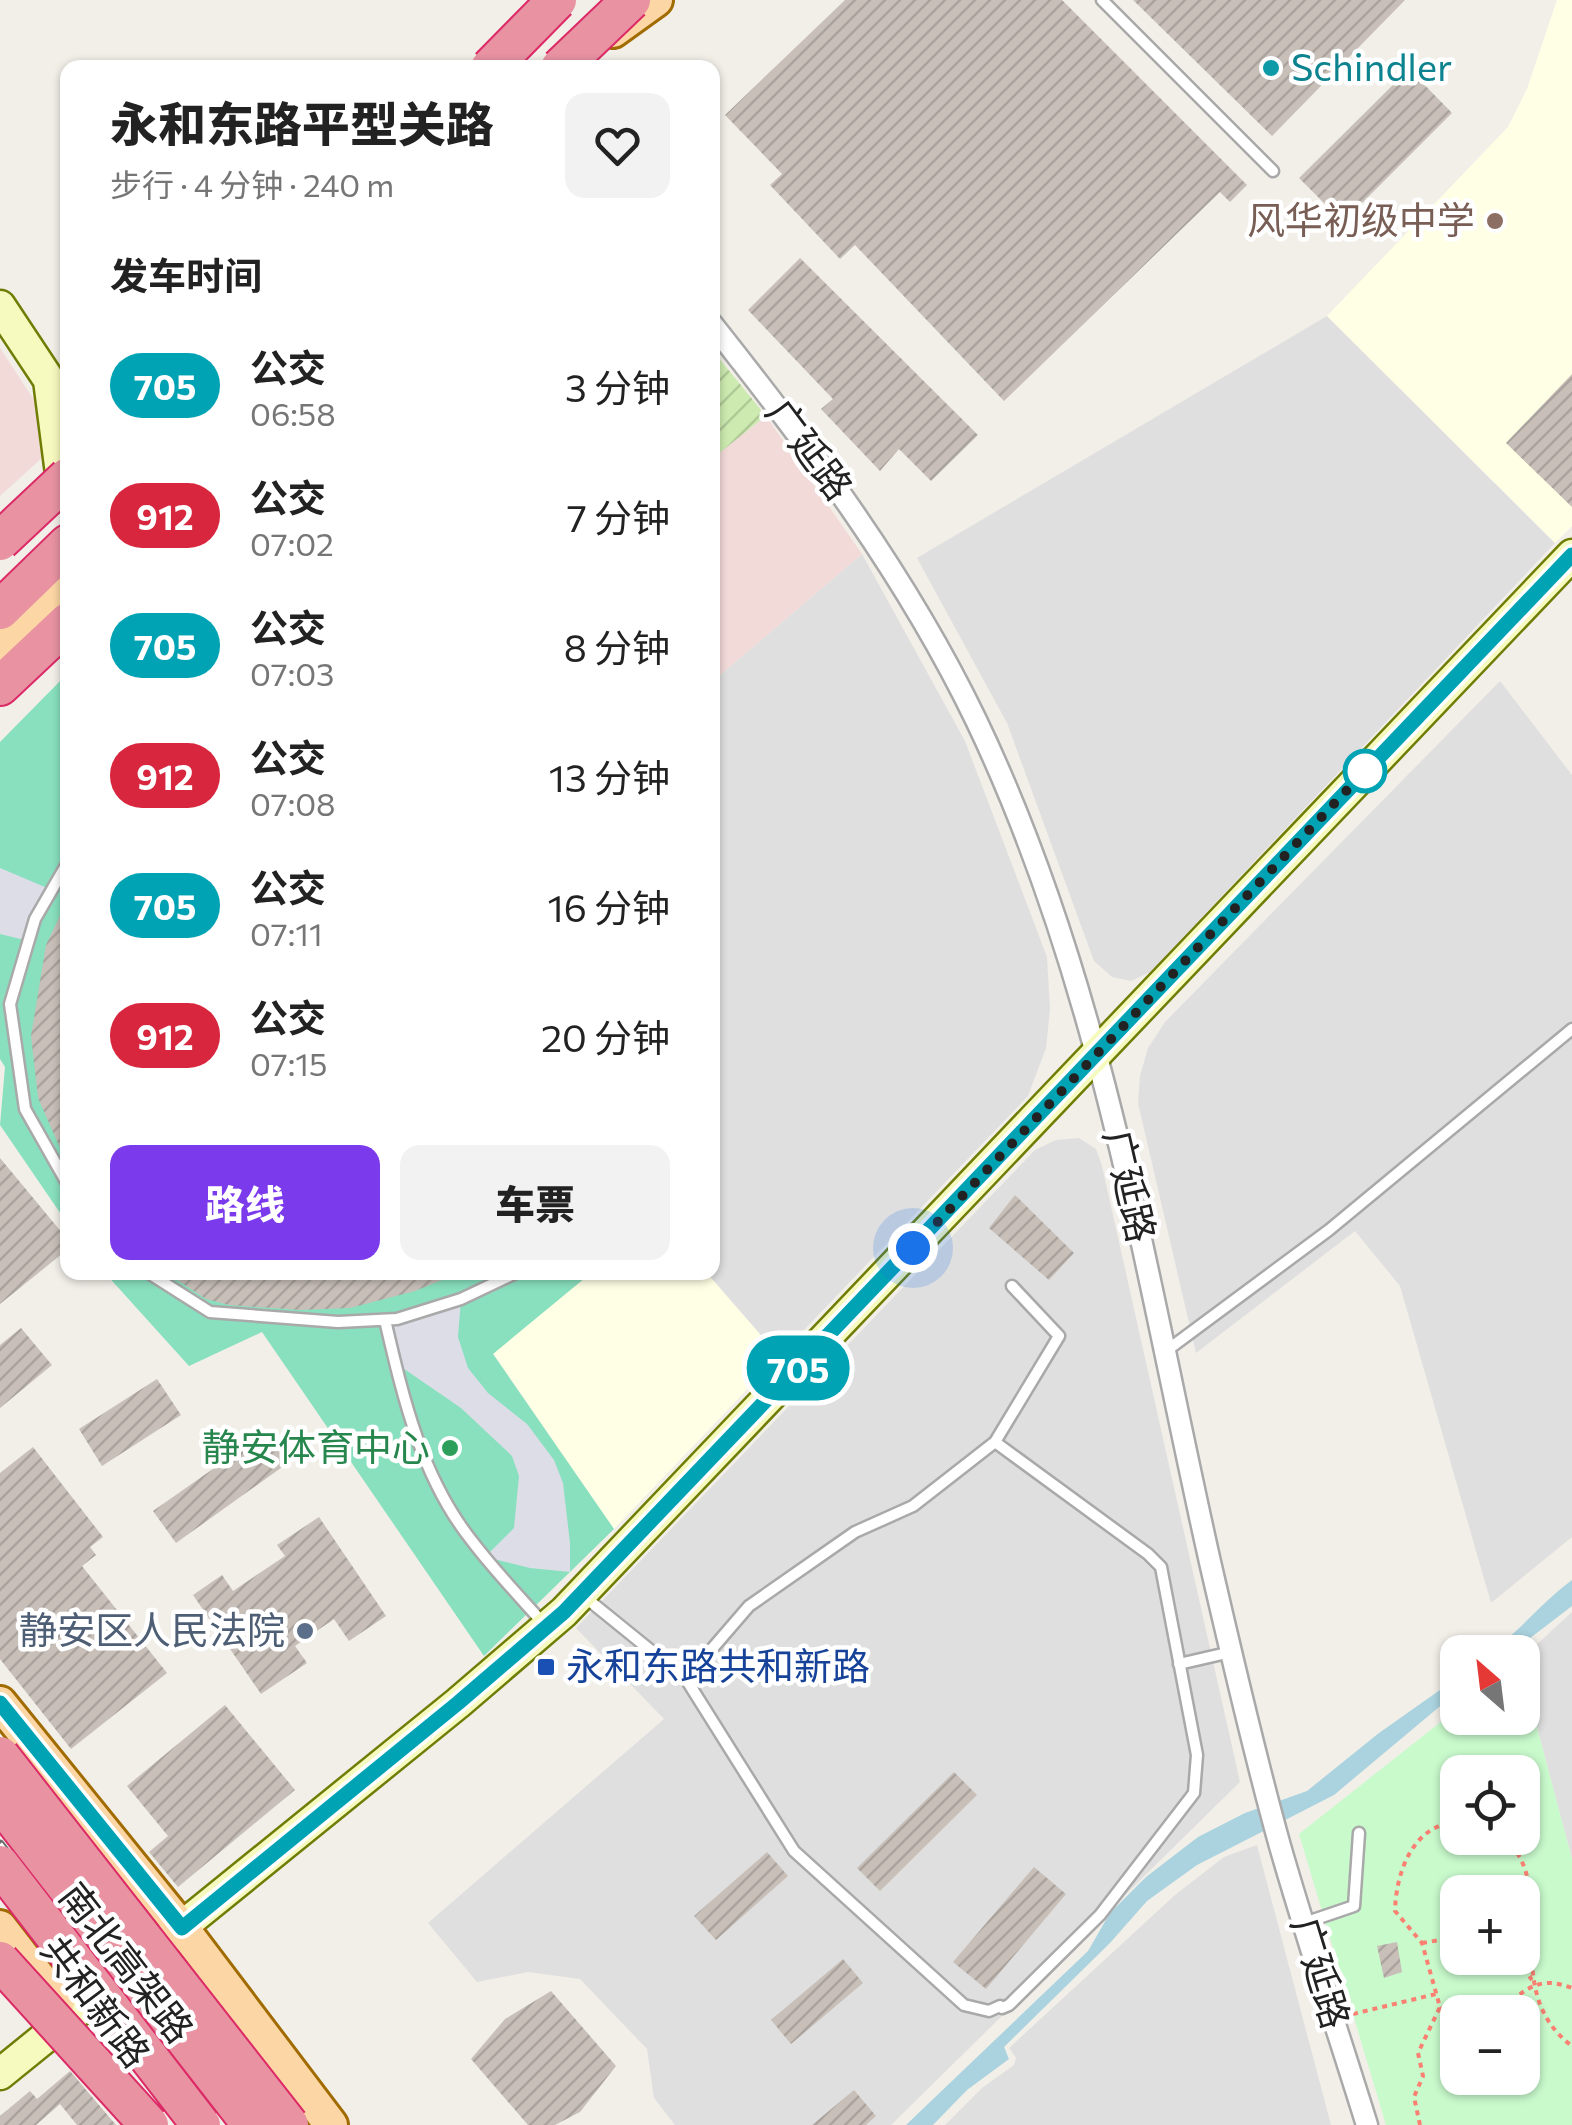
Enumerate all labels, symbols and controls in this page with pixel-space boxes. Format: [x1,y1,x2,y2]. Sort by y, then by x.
place label: Schindler [1291,42,1452,89]
marker: Schindler [1260,57,1282,79]
text: 永和东路平型关路 [110,93,494,152]
button: heart [565,93,670,198]
text: 步行 · 4 分钟 · 240 m [110,164,394,204]
place label: 风华初级中学 [1247,195,1475,242]
marker: 风华初级中学 [1484,210,1506,232]
text: 发车时间 [110,251,262,298]
text: 公交 [250,343,326,390]
text: 3 分钟 [565,363,670,410]
text: 705 [134,364,196,407]
street label: 广延路 [758,389,864,508]
text: 06:58 [250,393,336,433]
text: 公交 [250,473,326,520]
text: 7 分钟 [567,493,670,540]
text: 912 [136,494,194,537]
text: 07:02 [250,523,334,563]
text: 公交 [250,603,326,650]
text: 8 分钟 [564,623,670,670]
text: 705 [134,624,196,667]
text: 07:03 [250,653,334,693]
text: 公交 [250,733,326,780]
unlabelled marker [1344,750,1386,792]
text: 13 分钟 [549,753,670,800]
text: 912 [136,754,194,797]
text: 07:08 [250,783,336,823]
text: 公交 [250,863,326,910]
text: 16 分钟 [547,883,670,930]
text: 705 [134,884,196,927]
text: 07:11 [250,913,323,953]
text: 公交 [250,993,326,1040]
text: 20 分钟 [541,1013,670,1060]
text: 912 [136,1014,194,1057]
text: 07:15 [250,1043,327,1083]
street label: 广延路 [1096,1125,1167,1246]
button: 路线 [110,1145,380,1260]
button: 车票 [400,1145,670,1260]
your location [888,1223,938,1273]
line badge: 705 [740,1336,856,1400]
text: 705 [767,1347,829,1390]
place label: 静安体育中心 [202,1422,430,1469]
marker: 静安体育中心 [439,1437,461,1459]
place label: 静安区人民法院 [19,1605,285,1652]
marker: 静安区人民法院 [294,1620,316,1642]
north arrow [1440,1635,1540,1735]
map controls [1440,1635,1540,2095]
place label: 永和东路共和新路 [566,1641,870,1688]
marker: 永和东路共和新路 [535,1656,557,1678]
button: locate [1440,1755,1540,1855]
street label: 南北高架路 [51,1872,205,2051]
button: + [1440,1875,1540,1975]
street label: 广延路 [1283,1911,1362,2034]
street label: 共和新路 [32,1926,162,2075]
button: − [1440,1995,1540,2095]

